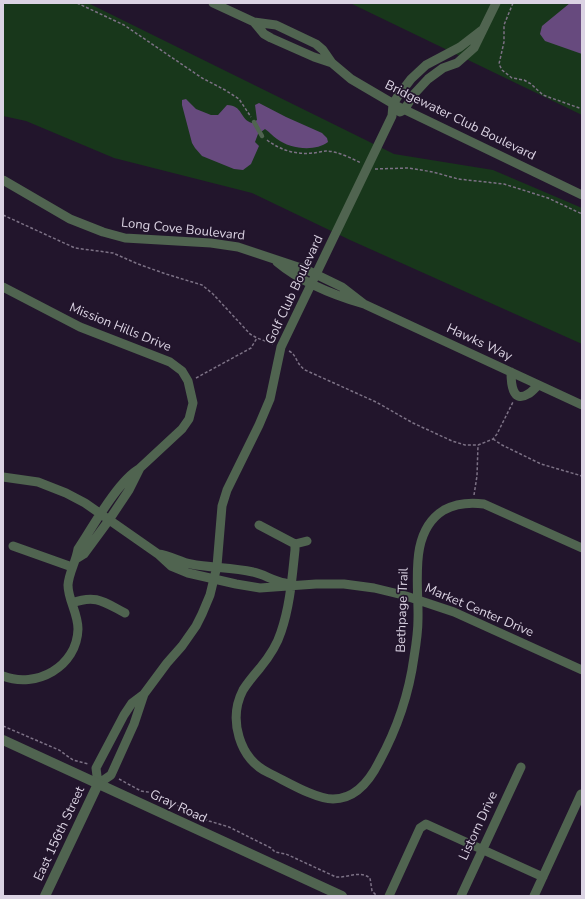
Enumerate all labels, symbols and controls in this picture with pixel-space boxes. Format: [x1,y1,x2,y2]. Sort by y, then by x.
street label: Bridgewater Club Boulevard [382,78,538,164]
street label: Long Cove Boulevard [120,216,246,244]
street label: Golf Club Boulevard [263,233,327,347]
street label: Mission Hills Drive [67,300,173,356]
street label: Hawks Way [444,321,514,365]
street label: Bethpage Trail [394,567,412,653]
street label: Market Center Drive [422,581,536,641]
street label: East 156th Street [31,784,89,884]
street label: Gray Road [147,787,209,827]
street label: Listorn Drive [456,789,502,863]

